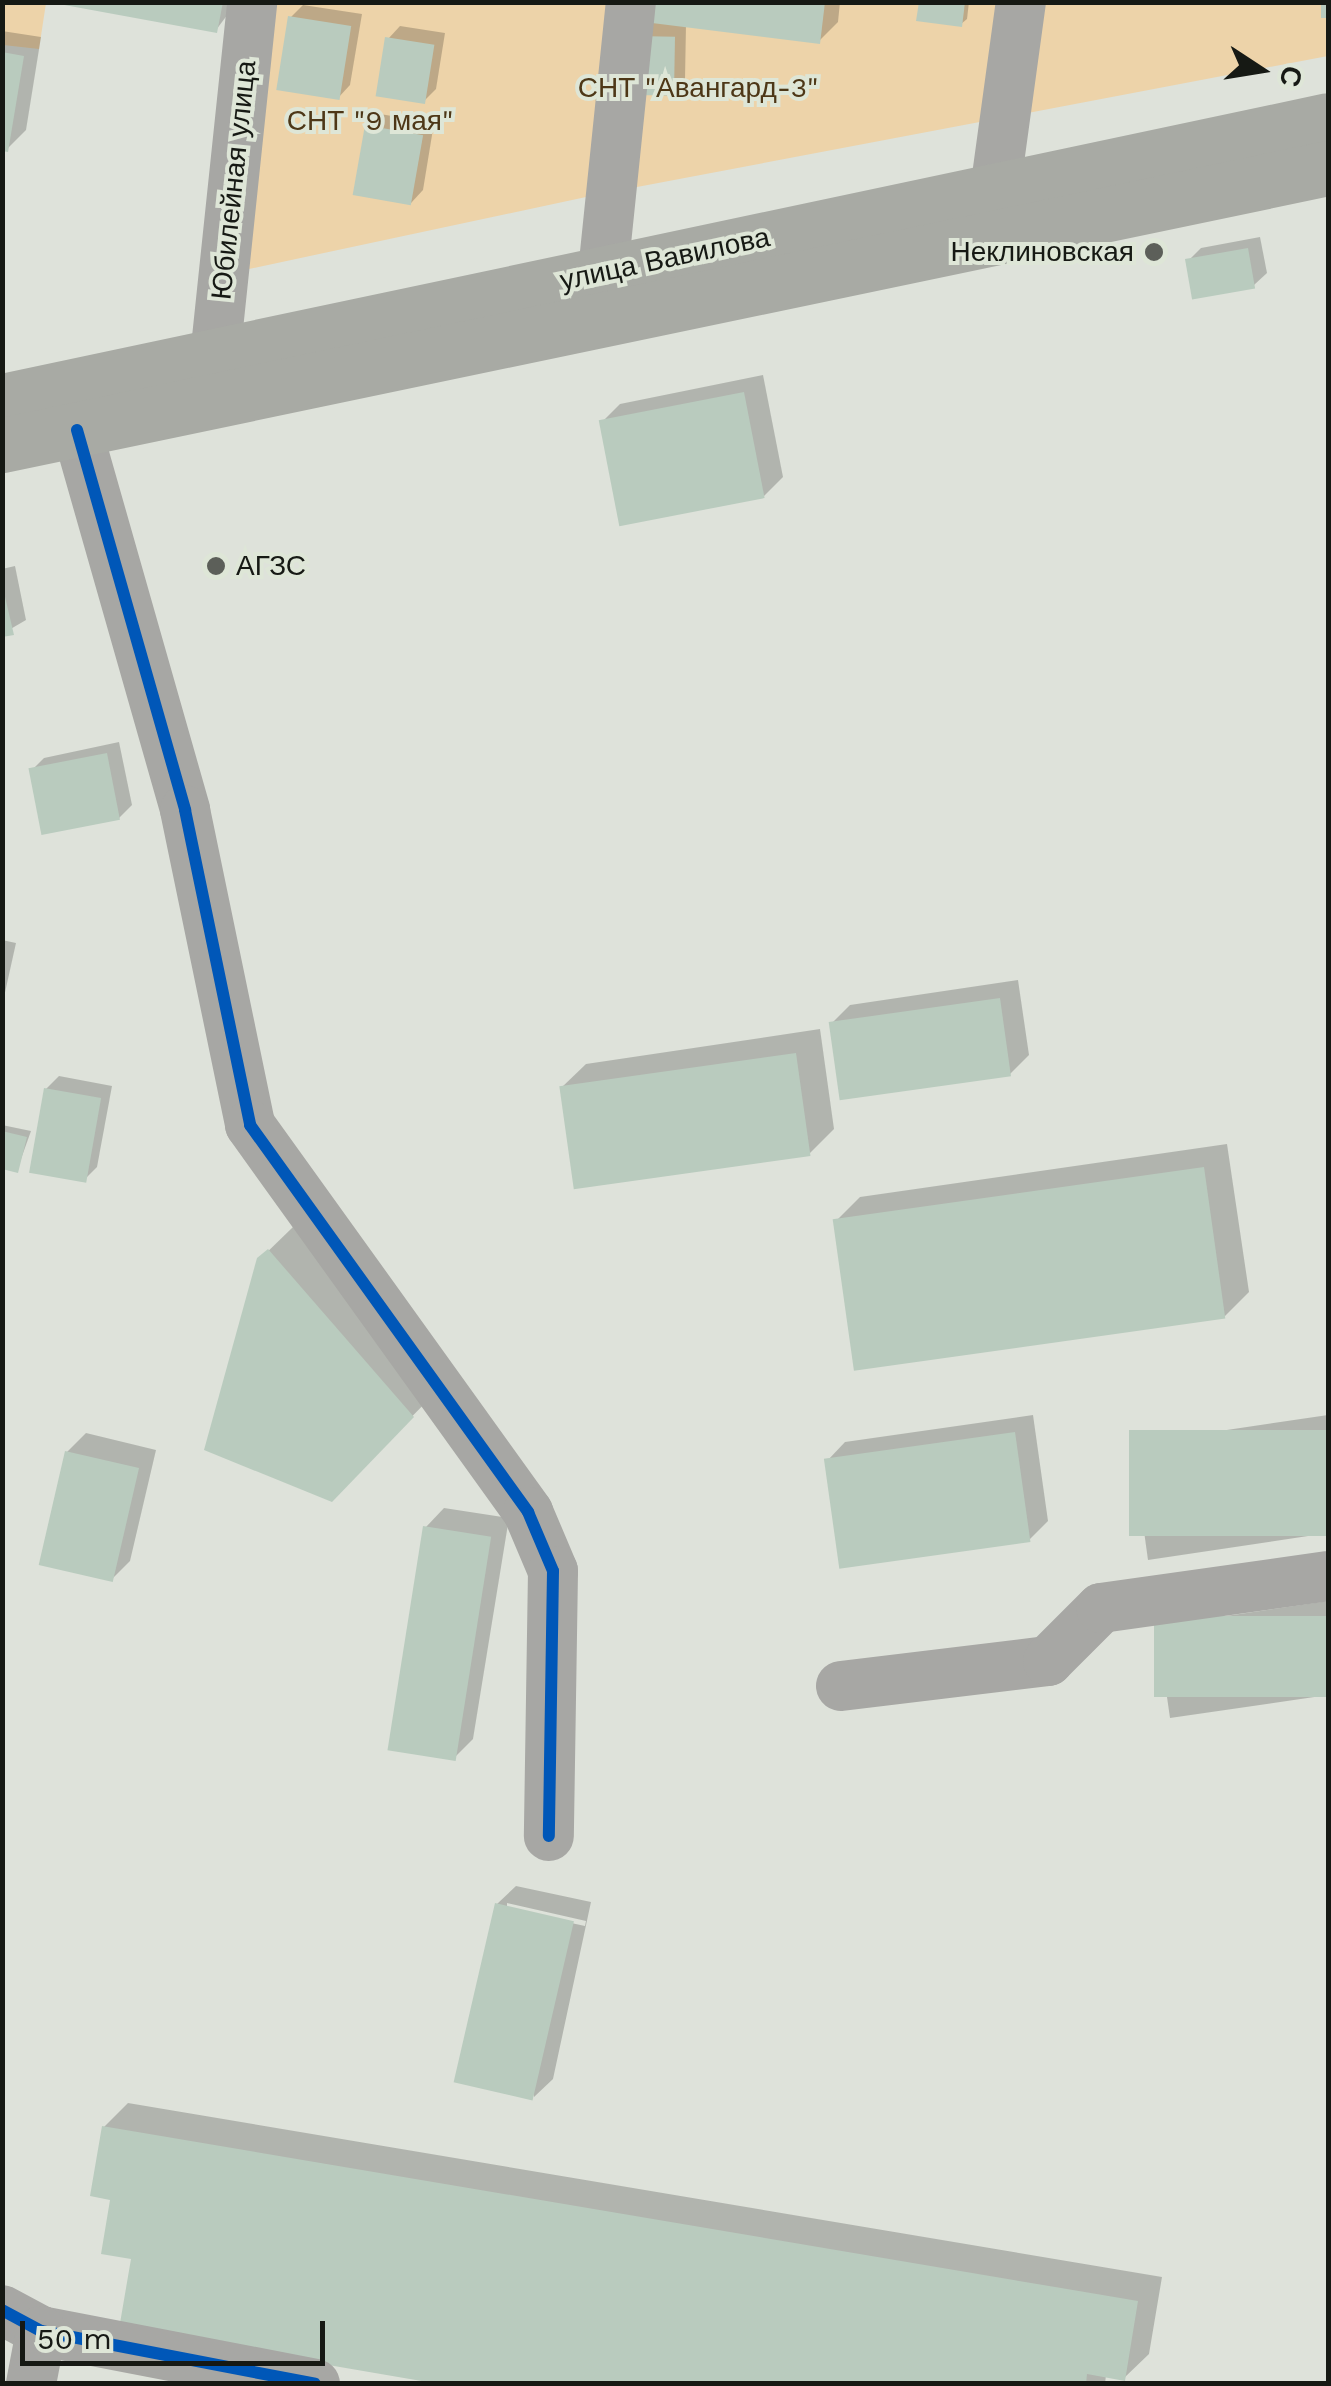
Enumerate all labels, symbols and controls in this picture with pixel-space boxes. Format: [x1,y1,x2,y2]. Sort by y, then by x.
north arrow [1211,20,1311,120]
street label: Юбилейная улица [205,59,263,301]
text: С [1273,63,1309,90]
park label: СНТ "Авангард-3" [578,71,818,105]
park label: СНТ "9 мая" [287,104,453,138]
street label: улица Вавилова [557,220,773,298]
place label: Неклиновская [950,235,1134,269]
marker: Неклиновская [1143,241,1165,263]
place label: АГЗС [236,549,306,583]
marker: АГЗС [205,555,227,577]
scale bar [25,2301,330,2363]
text: 50 m [37,2321,112,2356]

